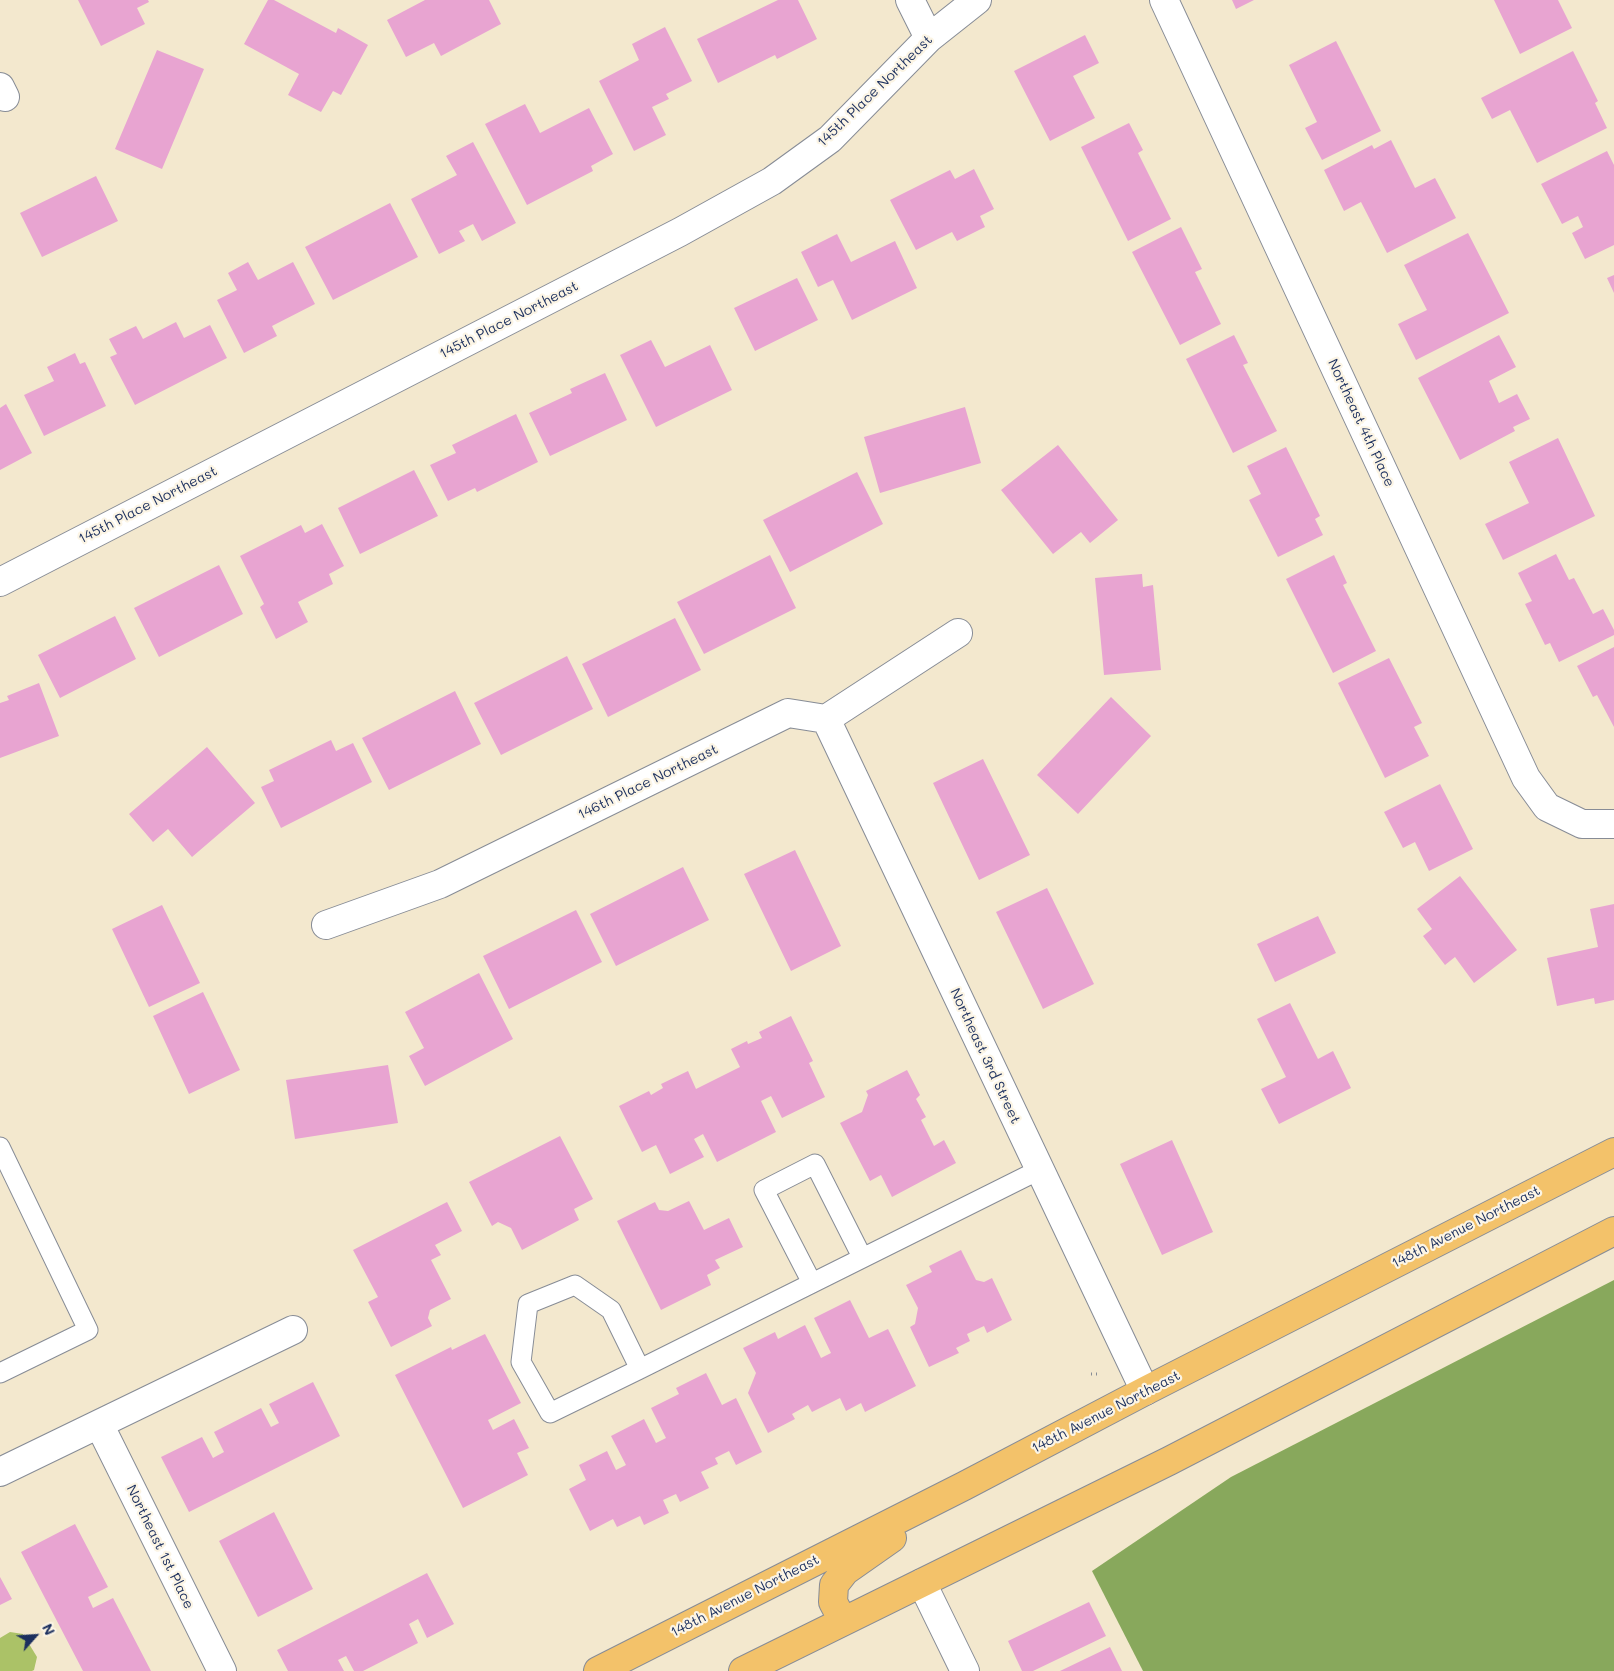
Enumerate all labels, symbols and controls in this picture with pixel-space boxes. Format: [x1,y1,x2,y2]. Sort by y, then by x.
street label: 145th Place Northeast [814,32,936,150]
street label: 145th Place Northeast [437,278,581,362]
street label: Northeast 4th Place [1324,356,1398,490]
street label: 145th Place Northeast [76,463,220,547]
street label: 146th Place Northeast [575,741,721,823]
street label: Northeast 3rd Street [946,986,1024,1126]
street label: 148th Avenue Northeast [1389,1182,1543,1272]
street label: 148th Avenue Northeast [1029,1367,1183,1457]
street label: Northeast 1st Place [123,1482,197,1612]
street label: 148th Avenue Northeast [668,1551,822,1641]
north arrow [10,1611,60,1661]
text: N [38,1620,60,1638]

